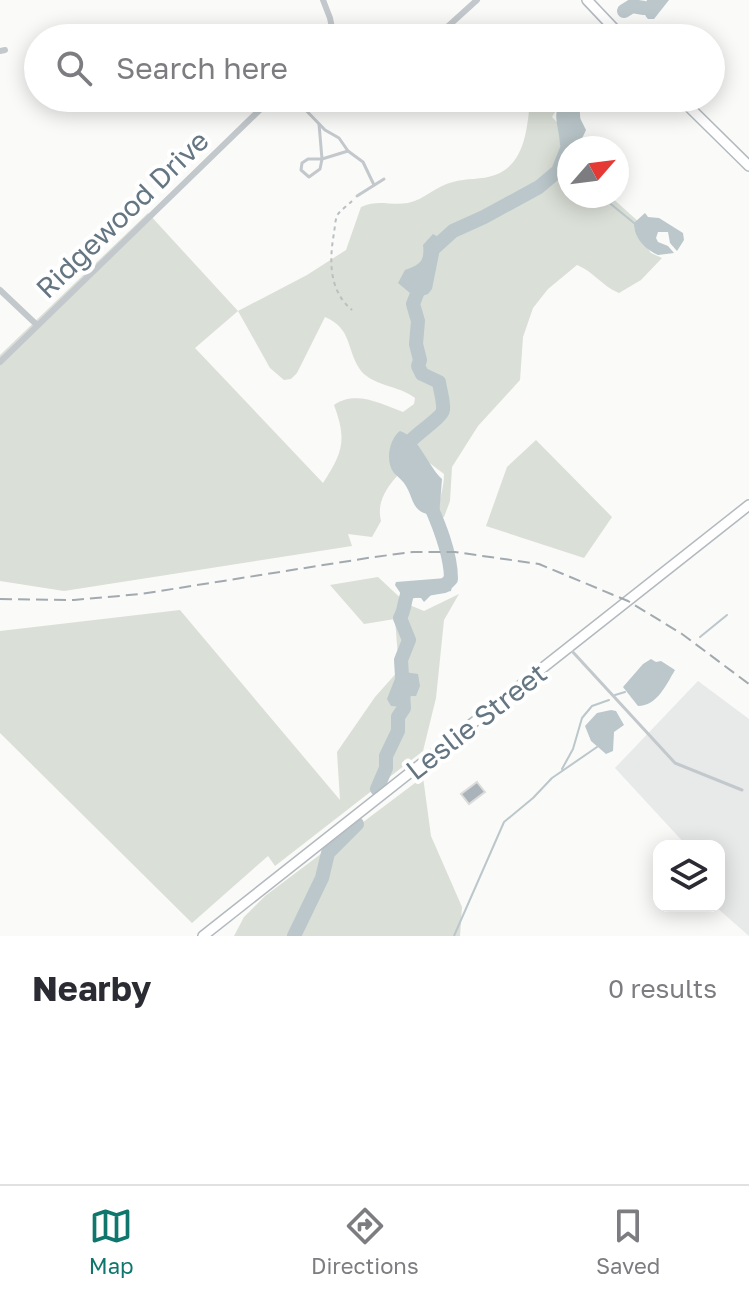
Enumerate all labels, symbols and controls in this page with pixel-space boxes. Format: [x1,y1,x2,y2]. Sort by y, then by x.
search box [24,24,725,112]
icon: search [52,46,96,90]
text: Search here [116,50,288,86]
street label: Ridgewood Drive [29,123,215,305]
north arrow [557,136,629,208]
street label: Leslie Street [399,656,553,786]
map controls [653,840,725,912]
button: layers [653,840,725,912]
text: Nearby [32,968,152,1008]
text: 0 results [608,973,717,1004]
tab: Map [89,1204,134,1279]
tab: Directions [311,1204,419,1279]
tab: Saved [596,1204,660,1279]

